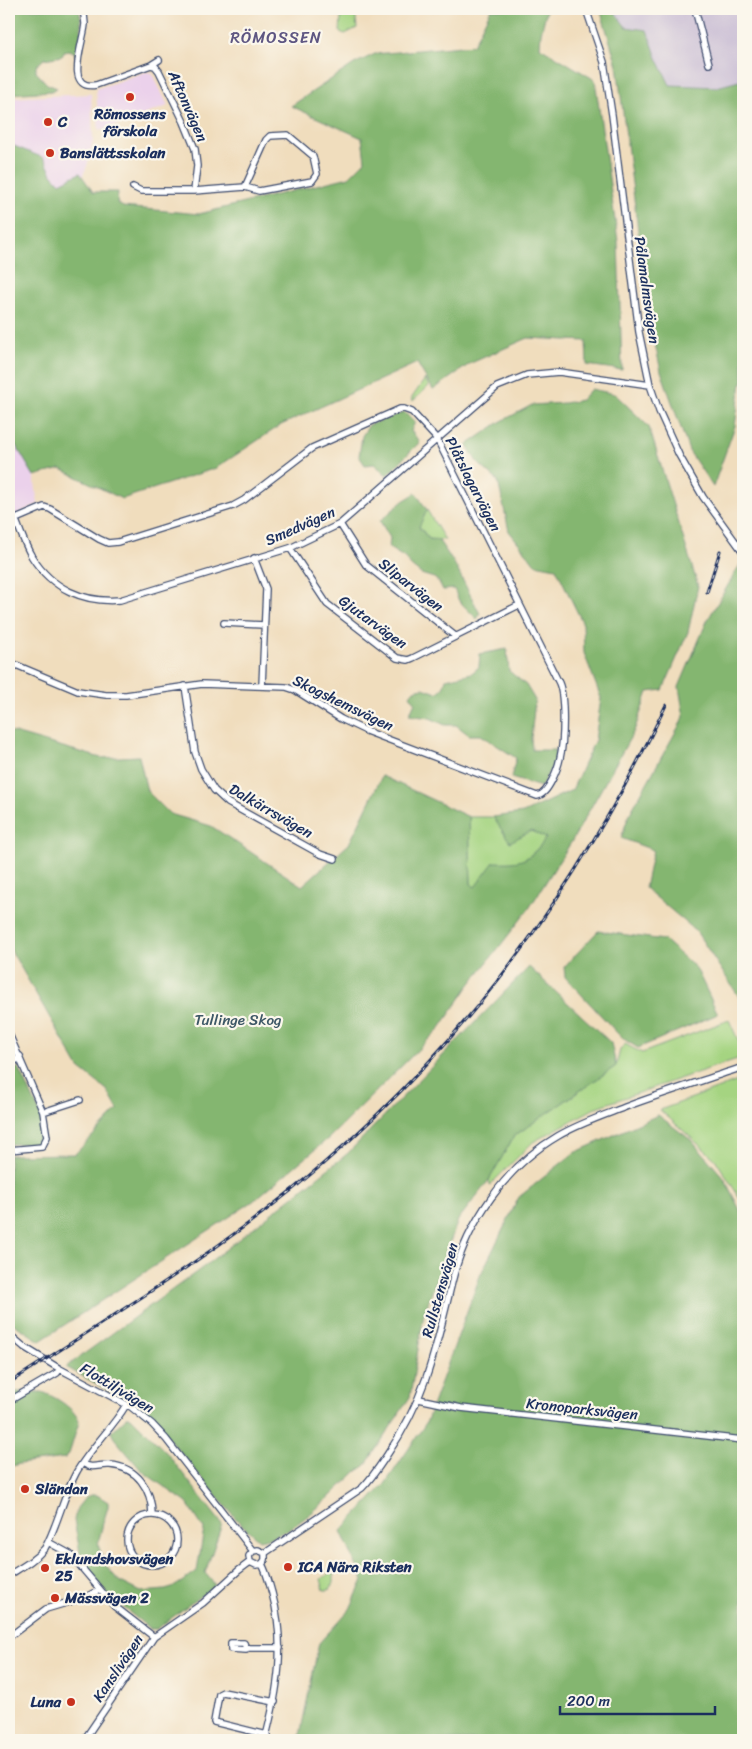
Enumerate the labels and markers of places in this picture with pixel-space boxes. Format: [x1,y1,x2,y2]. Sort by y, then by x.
marker: Römossens förskola [124,91,136,103]
place label: Römossens förskola [93,101,167,144]
place label: C [57,109,68,135]
marker: C [42,116,54,128]
place label: Banslättsskolan [60,140,166,166]
marker: Banslättsskolan [44,147,56,159]
place label: Sländan [34,1476,89,1502]
marker: Sländan [19,1483,31,1495]
place label: Eklundshovsvägen 25 [54,1546,174,1589]
place label: ICA Nära Riksten [297,1554,413,1580]
marker: ICA Nära Riksten [282,1561,294,1573]
marker: Eklundshovsvägen 25 [39,1562,51,1574]
place label: Mässvägen 2 [64,1585,149,1611]
marker: Mässvägen 2 [49,1592,61,1604]
place label: Luna [30,1689,61,1715]
marker: Luna [65,1696,77,1708]

